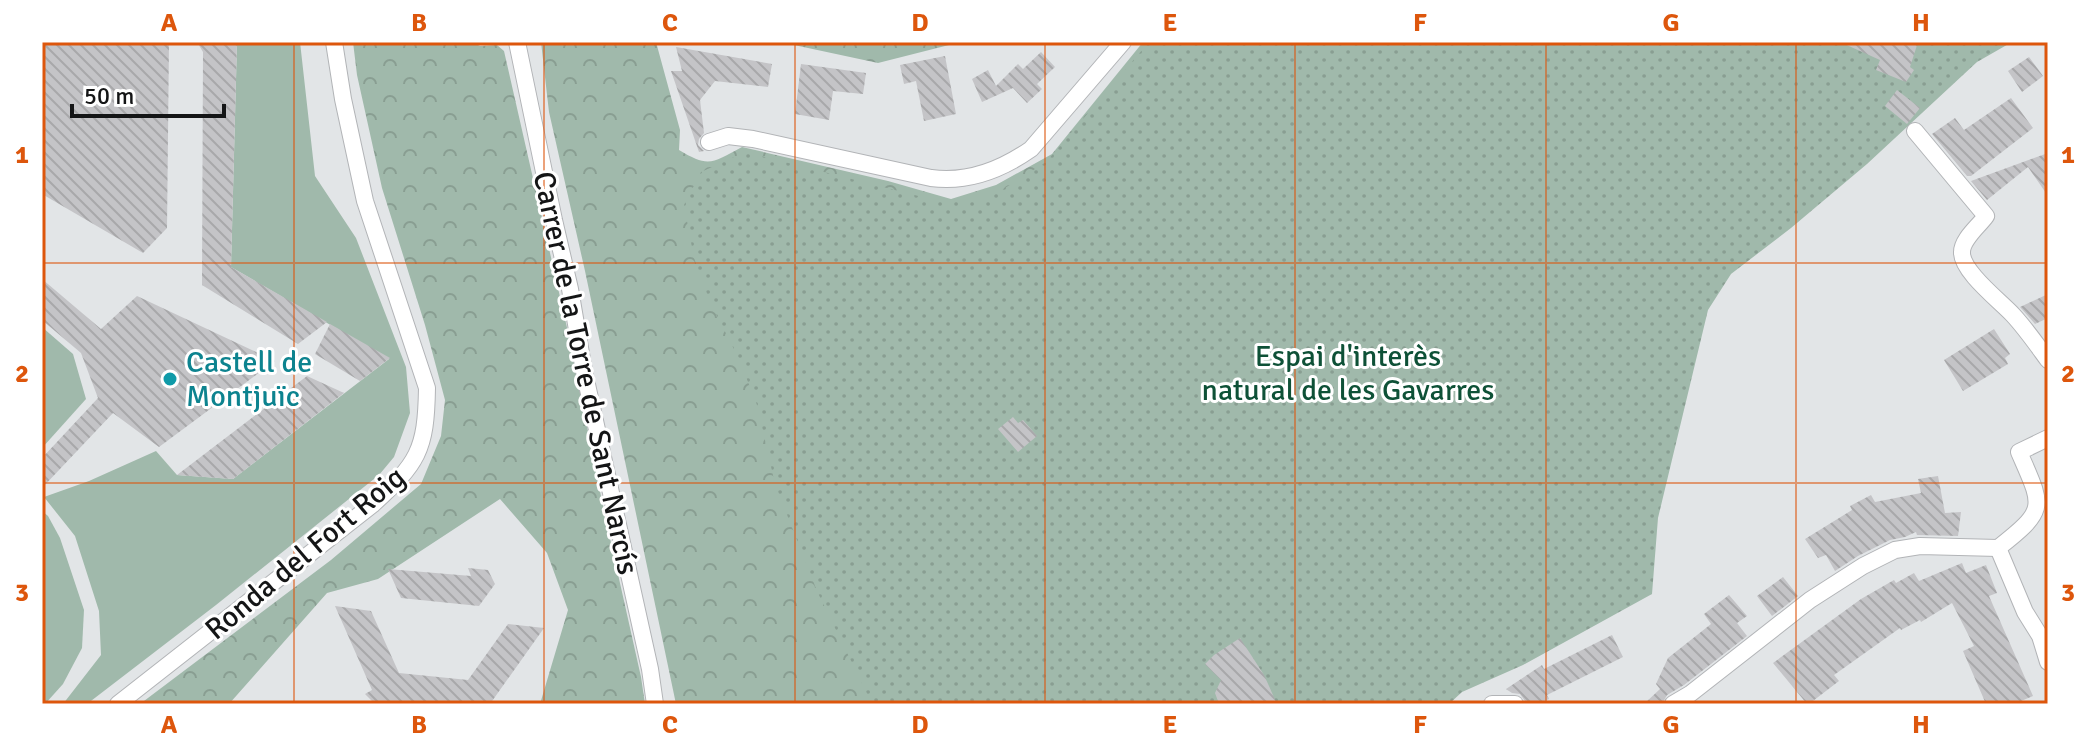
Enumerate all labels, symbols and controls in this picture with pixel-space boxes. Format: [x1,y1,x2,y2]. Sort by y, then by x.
text: A [161,7,178,39]
text: B [411,7,427,39]
text: C [662,7,678,39]
text: D [911,7,929,39]
text: E [1163,7,1177,39]
text: F [1413,7,1427,39]
text: G [1662,7,1680,39]
text: H [1912,7,1930,39]
scale bar [72,68,224,118]
text: 50 m [84,81,134,111]
text: 1 [15,139,29,171]
text: 1 [2061,139,2075,171]
street label: Carrer de la Torre de Sant Narcís [525,168,646,578]
park label: Espai d'interès natural de les Gavarres [1202,338,1494,409]
place label: Castell de Montjuïc [186,344,312,415]
text: 2 [15,358,29,390]
text: 2 [2061,358,2075,390]
marker: Castell de Montjuïc [161,370,179,388]
street label: Ronda del Fort Roig [198,459,413,648]
text: 3 [15,577,29,609]
text: 3 [2061,577,2075,609]
text: A [161,709,178,741]
text: B [411,709,427,741]
text: C [662,709,678,741]
text: D [911,709,929,741]
text: E [1163,709,1177,741]
text: F [1413,709,1427,741]
text: G [1662,709,1680,741]
text: H [1912,709,1930,741]

